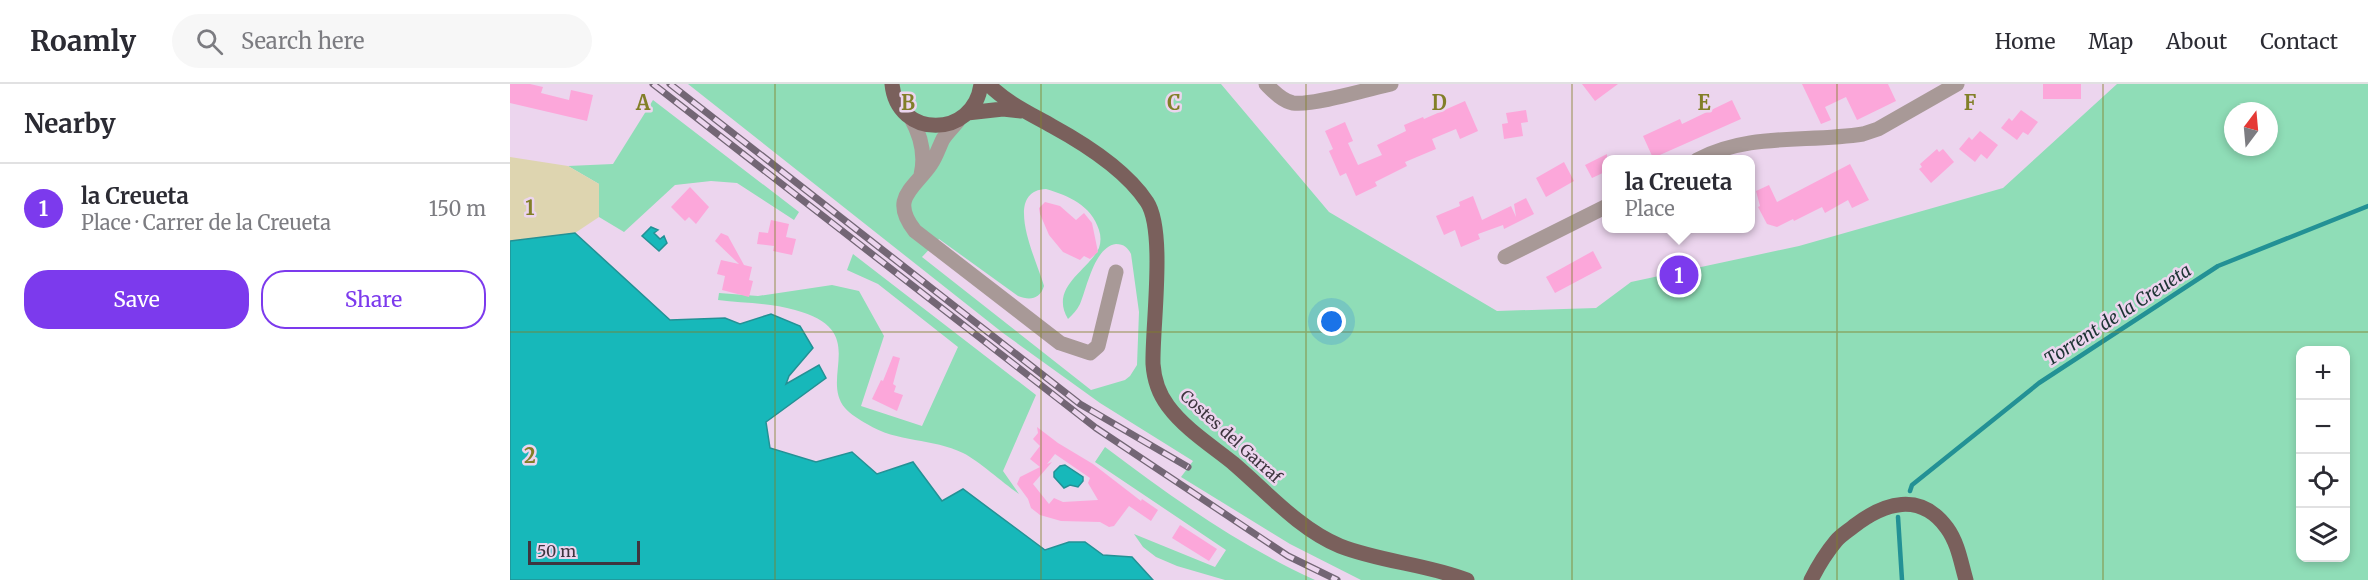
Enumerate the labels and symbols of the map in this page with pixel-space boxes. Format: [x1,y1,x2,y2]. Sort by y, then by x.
text: A [635,90,651,115]
text: B [901,90,915,115]
text: C [1167,90,1181,115]
text: D [1431,90,1447,115]
text: E [1697,90,1711,115]
text: F [1964,90,1977,115]
north arrow [2224,102,2278,156]
text: 1 [525,195,535,220]
pin: 1 [1660,252,1698,297]
water label: Torrent de la Creueta [2040,259,2195,371]
your location [1317,307,1346,336]
street label: Costes del Garraf [1176,385,1286,487]
text: 2 [524,443,536,468]
scale bar [528,538,640,566]

